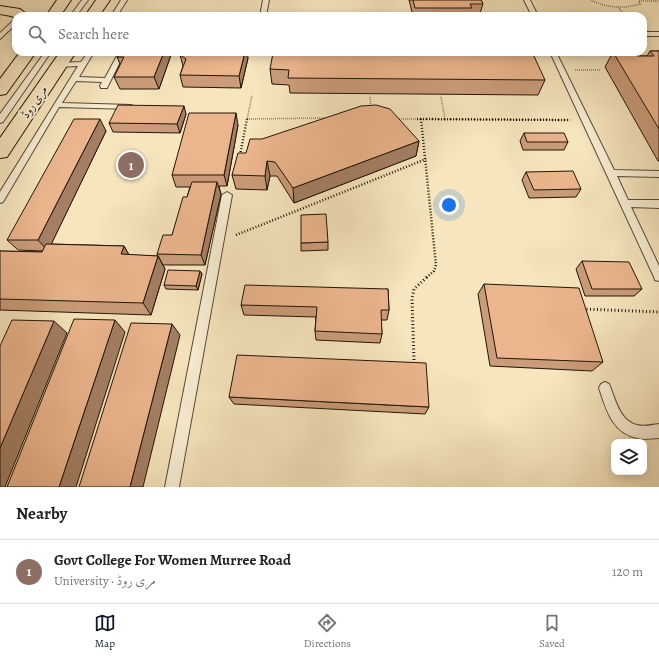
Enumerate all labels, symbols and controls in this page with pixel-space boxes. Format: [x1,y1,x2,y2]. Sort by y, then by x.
search box [12,12,647,56]
icon: search [26,23,48,45]
text: Search here [58,24,129,44]
street label: مری روڈ [17,82,52,122]
pin: 1 [118,150,144,180]
your location [439,195,459,215]
map controls [611,439,647,475]
button: layers [611,439,647,475]
text: Nearby [16,502,67,525]
text: Govt College For Women Murree Road [54,550,291,570]
text: 1 [27,563,31,580]
text: 120 m [612,563,643,580]
text: University · مری روڈ [54,572,156,589]
tab: Map [94,612,116,651]
tab: Directions [304,612,351,651]
tab: Saved [539,612,565,651]

